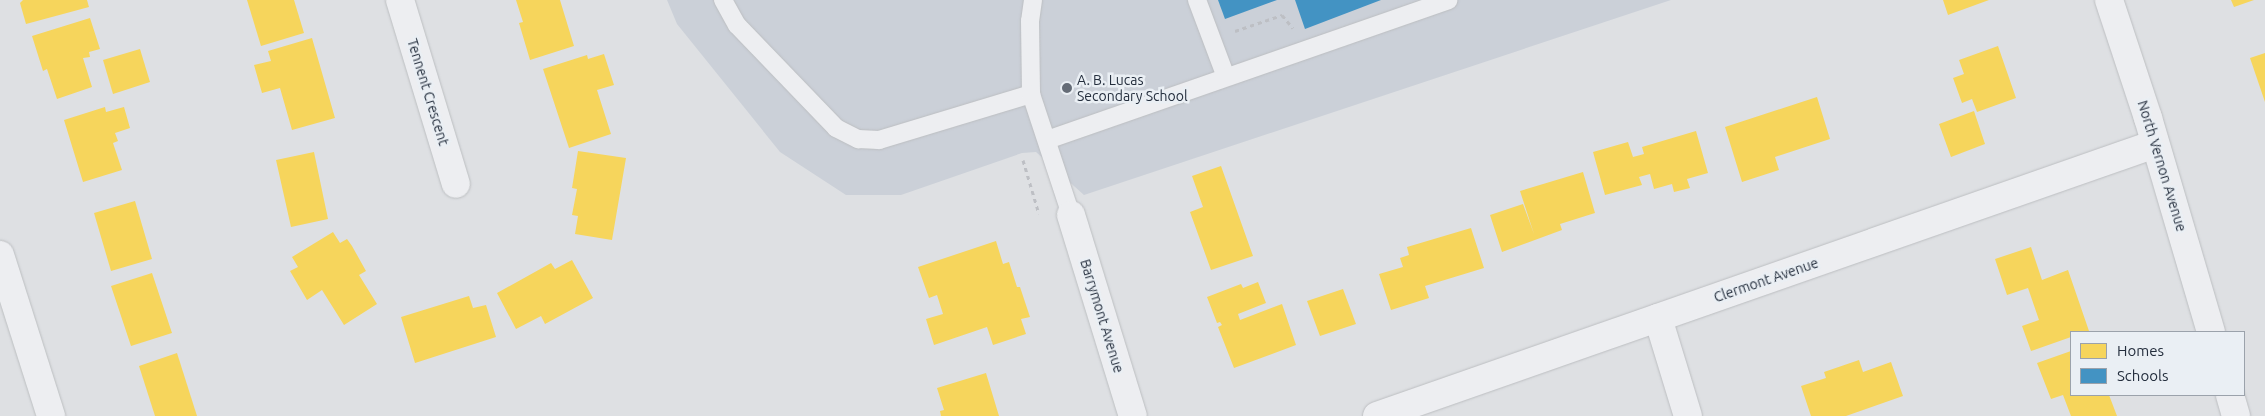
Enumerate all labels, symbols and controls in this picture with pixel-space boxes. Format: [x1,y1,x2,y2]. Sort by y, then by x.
street label: Tennent Crescent [404,37,452,147]
place label: A. B. Lucas Secondary School [1077,72,1188,104]
marker: A. B. Lucas Secondary School [1061,82,1073,94]
street label: North Vernon Avenue [2134,98,2190,234]
street label: Clermont Avenue [1712,254,1820,306]
street label: Barrymont Avenue [1077,257,1127,375]
legend [2070,331,2245,396]
text: Homes [2117,342,2164,359]
text: Schools [2117,367,2168,384]

